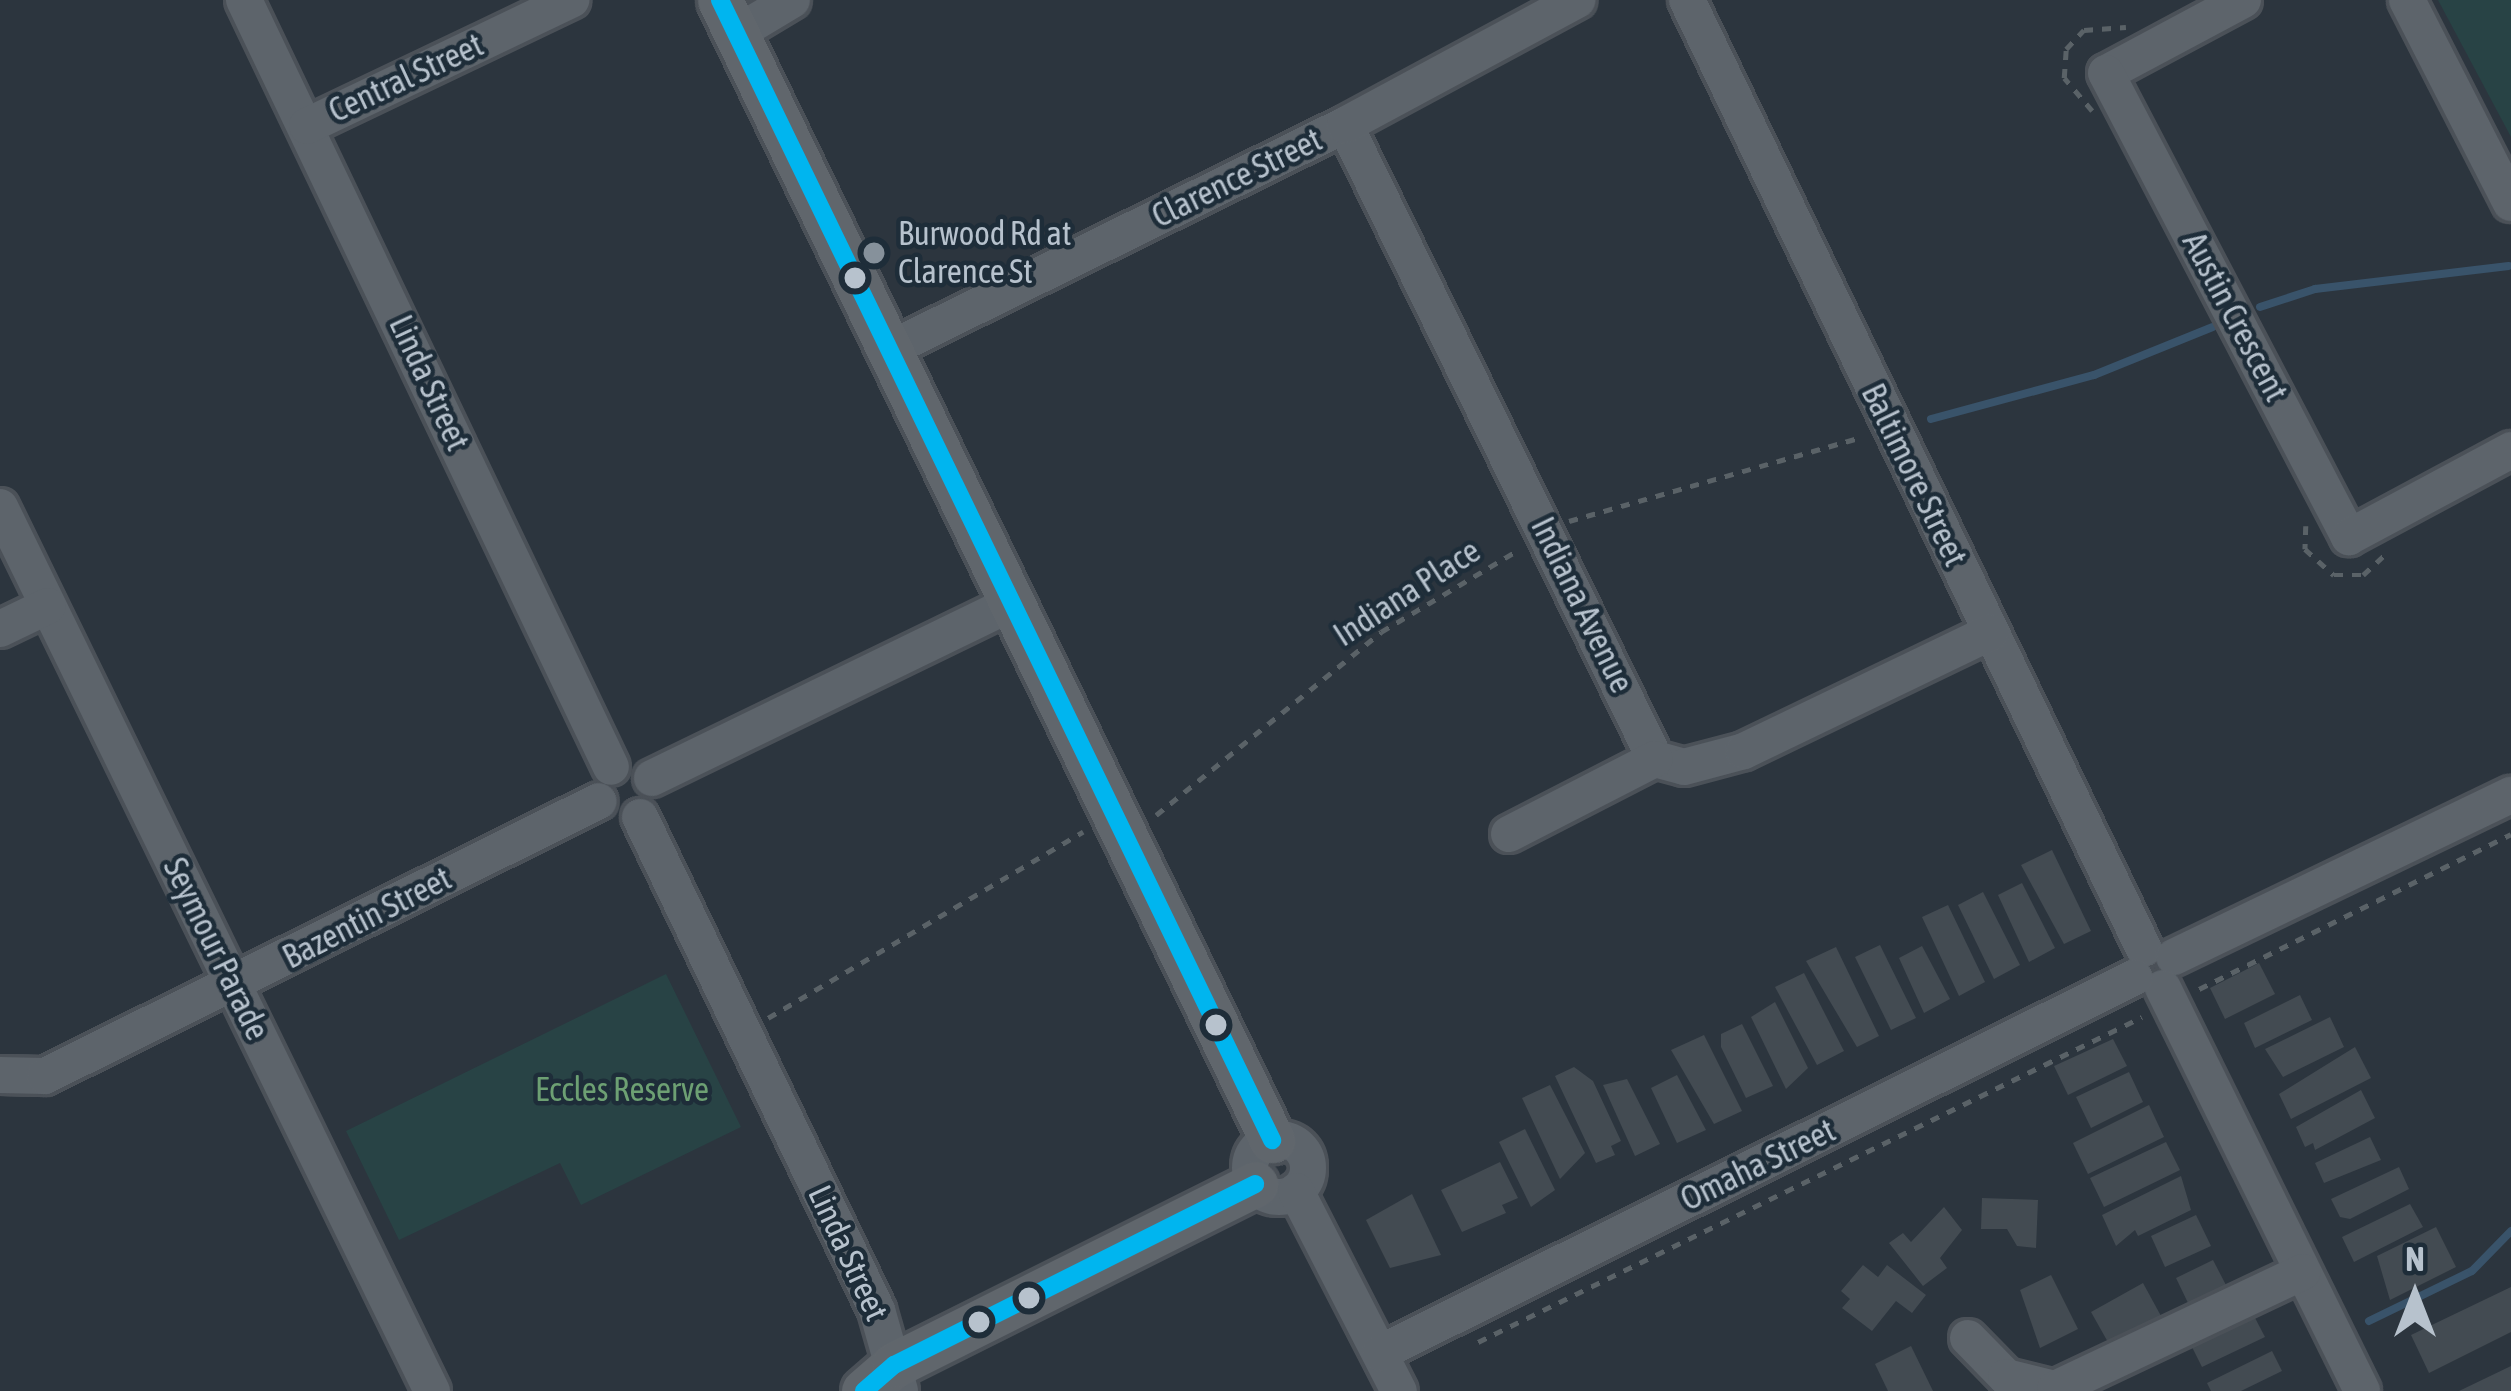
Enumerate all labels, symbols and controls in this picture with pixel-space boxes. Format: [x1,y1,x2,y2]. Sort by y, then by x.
street label: Central Street [323,25,489,131]
street label: Clarence Street [1146,120,1328,236]
place label: Burwood Rd at Clarence St [898,214,1071,292]
street label: Austin Crescent [2174,226,2296,408]
marker: Burwood Rd at Clarence St [861,240,887,266]
unlabelled marker [844,267,866,289]
street label: Linda Street [381,309,477,457]
street label: Baltimore Street [1853,377,1975,573]
street label: Indiana Avenue [1523,511,1641,699]
street label: Indiana Place [1326,531,1488,655]
street label: Seymour Parade [155,852,277,1046]
street label: Bazentin Street [276,859,458,977]
unlabelled marker [1205,1014,1227,1036]
park label: Eccles Reserve [535,1070,709,1110]
street label: Omaha Street [1674,1111,1842,1219]
street label: Linda Street [800,1179,896,1327]
north arrow [2355,1235,2475,1355]
text: N [2405,1240,2425,1278]
unlabelled marker [1018,1287,1040,1309]
unlabelled marker [968,1311,990,1333]

